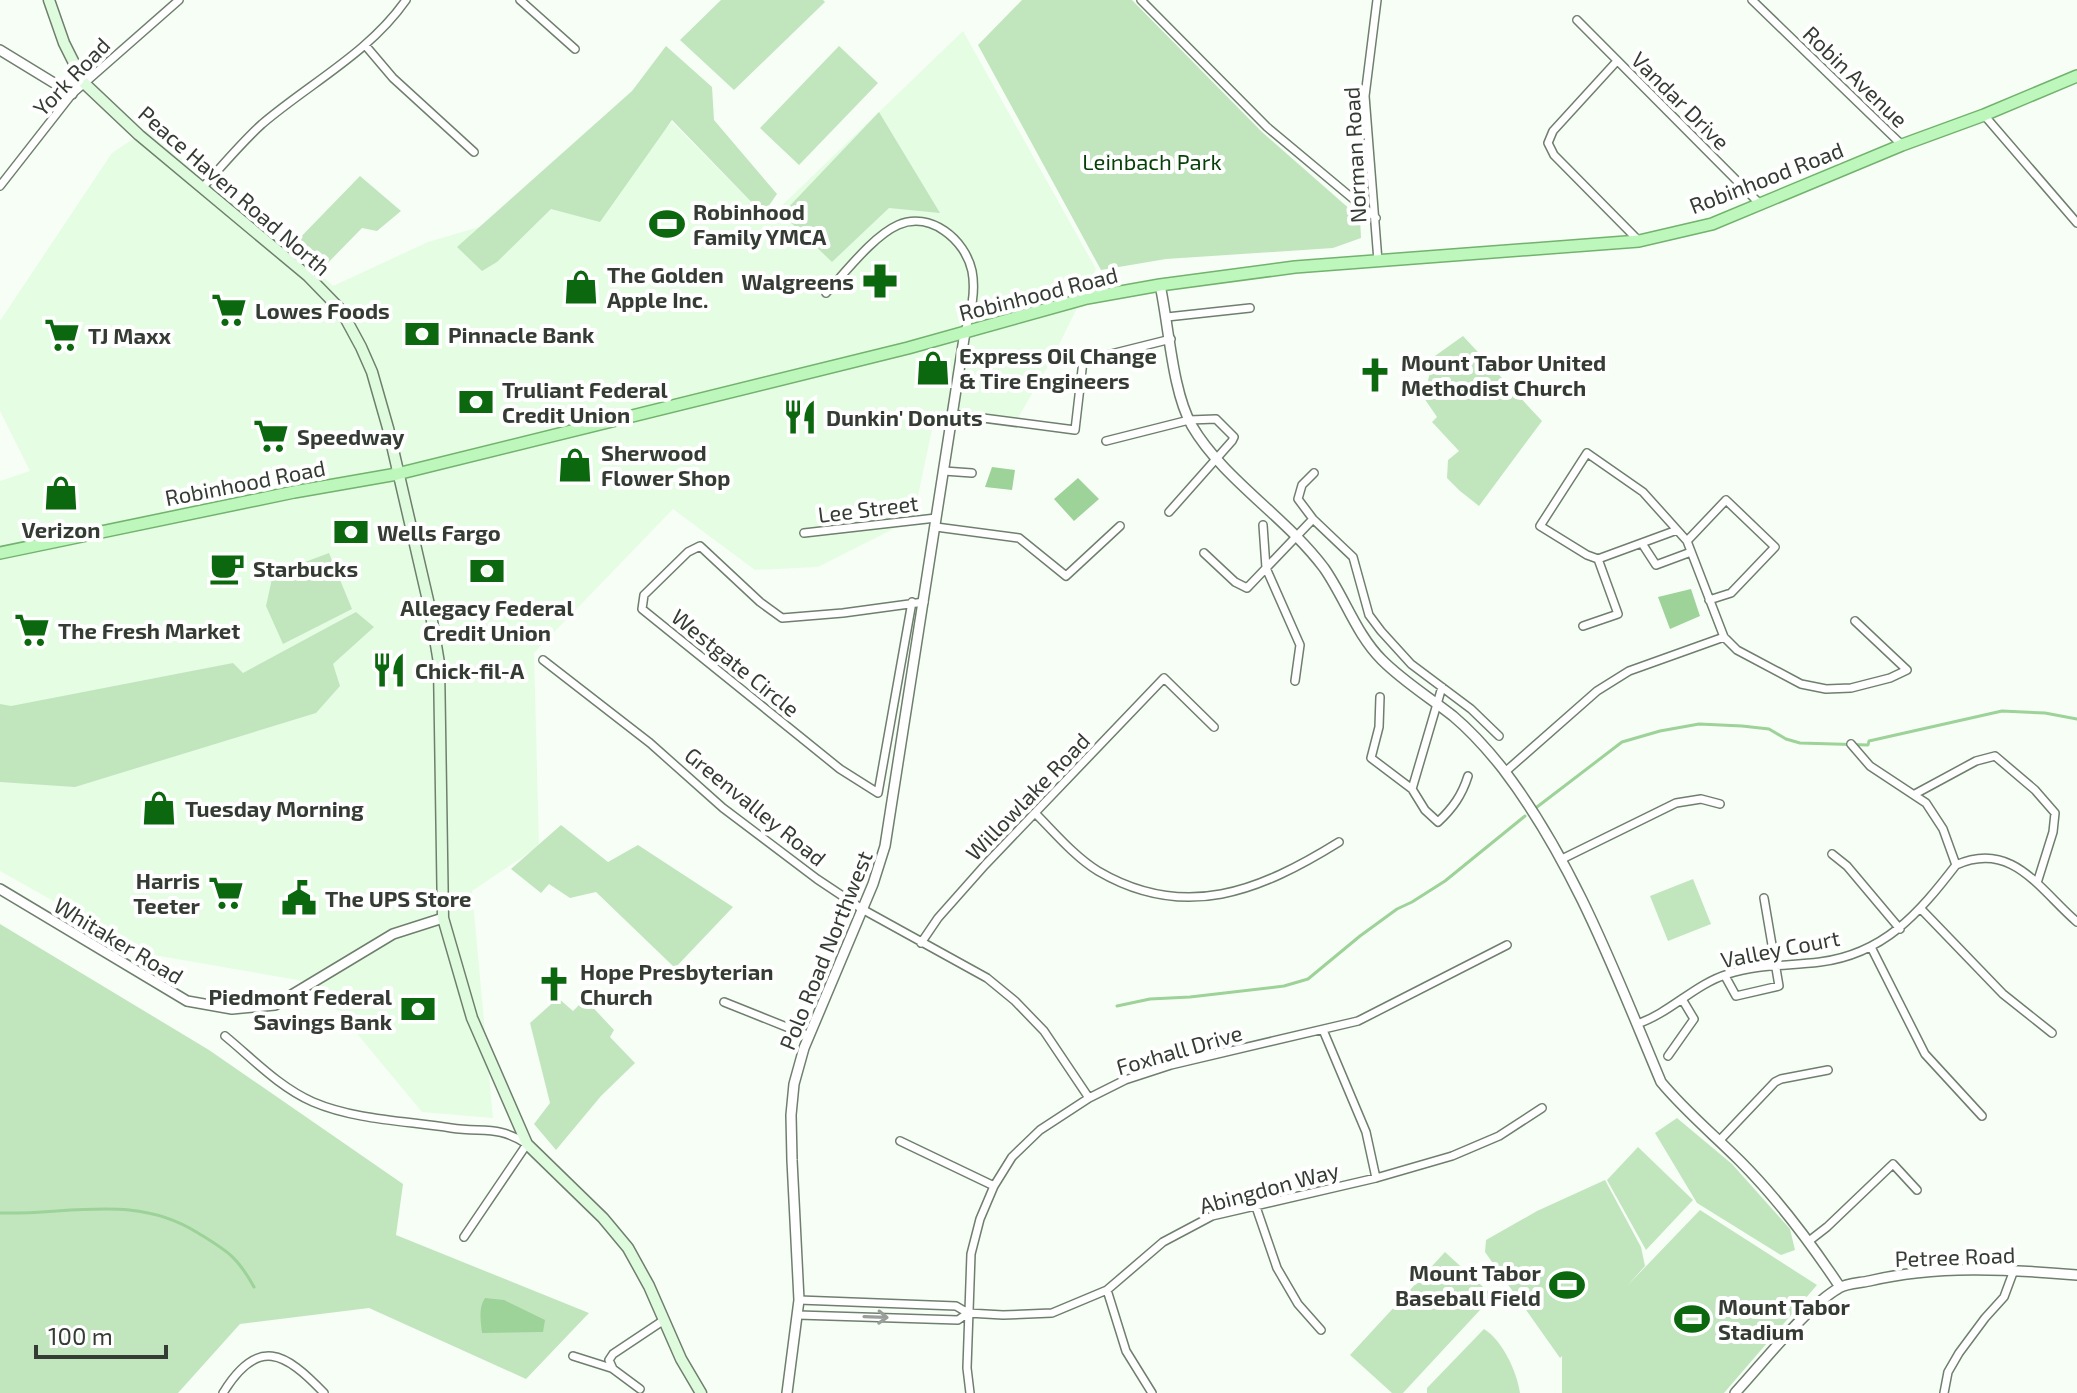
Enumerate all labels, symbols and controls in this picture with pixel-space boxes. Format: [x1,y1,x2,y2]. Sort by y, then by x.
street label: Robin Avenue [1798,20,1914,132]
street label: York Road [27,31,115,121]
street label: Vandar Drive [1627,46,1735,154]
street label: Norman Road [1337,86,1371,224]
street label: Peace Haven Road North [134,100,336,280]
street label: Robinhood Road [1685,136,1847,218]
park label: Leinbach Park [1082,148,1222,174]
place label: Robinhood Family YMCA [693,198,827,250]
sports icon: Robinhood Family YMCA [648,205,686,243]
place label: The Golden Apple Inc. [607,261,724,312]
street label: Robinhood Road [956,261,1120,325]
pharmacy icon: Walgreens [861,262,899,300]
shop icon: The Golden Apple Inc. [562,268,600,306]
place label: Walgreens [741,268,854,294]
supermarket icon: Lowes Foods [210,291,248,329]
place label: Lowes Foods [255,297,390,323]
bank icon: Pinnacle Bank [403,315,441,353]
supermarket icon: TJ Maxx [43,316,81,354]
place label: Pinnacle Bank [448,321,595,347]
place label: TJ Maxx [88,322,171,348]
place label: Express Oil Change & Tire Engineers [959,342,1157,393]
shop icon: Express Oil Change & Tire Engineers [914,349,952,387]
place label: Mount Tabor United Methodist Church [1401,349,1606,400]
church icon: Mount Tabor United Methodist Church [1356,356,1394,394]
place label: Truliant Federal Credit Union [502,376,669,427]
bank icon: Truliant Federal Credit Union [457,383,495,421]
restaurant icon: Dunkin' Donuts [781,398,819,436]
place label: Dunkin' Donuts [826,404,983,430]
supermarket icon: Speedway [252,417,290,455]
place label: Speedway [297,423,405,450]
place label: Sherwood Flower Shop [601,439,730,490]
shop icon: Sherwood Flower Shop [556,446,594,484]
street label: Robinhood Road [163,454,327,510]
shop icon: Verizon [42,474,80,512]
street label: Lee Street [816,489,920,527]
bank icon: Wells Fargo [332,513,370,551]
place label: Verizon [22,516,100,542]
place label: Wells Fargo [377,519,501,545]
cafe icon: Starbucks [208,549,246,587]
bank icon: Allegacy Federal Credit Union [468,552,506,590]
place label: Starbucks [253,555,358,581]
place label: Allegacy Federal Credit Union [400,594,574,645]
street label: Westgate Circle [667,603,805,721]
supermarket icon: The Fresh Market [13,611,51,649]
place label: The Fresh Market [58,617,240,643]
restaurant icon: Chick-fil-A [370,651,408,689]
place label: Chick-fil-A [415,657,525,683]
street label: Willowlake Road [960,727,1094,865]
street label: Greenvalley Road [680,741,832,871]
shop icon: Tuesday Morning [140,789,178,827]
place label: Tuesday Morning [185,795,364,822]
street label: Polo Road Northwest [773,847,877,1053]
place label: Harris Teeter [133,867,201,918]
supermarket icon: Harris Teeter [207,874,245,912]
public building icon: The UPS Store [280,879,318,917]
place label: The UPS Store [325,885,471,911]
street label: Whitaker Road [50,891,188,989]
street label: Valley Court [1718,924,1842,972]
place label: Hope Presbyterian Church [580,958,773,1009]
church icon: Hope Presbyterian Church [535,965,573,1003]
place label: Piedmont Federal Savings Bank [208,983,393,1034]
bank icon: Piedmont Federal Savings Bank [399,990,437,1028]
street label: Foxhall Drive [1113,1019,1245,1079]
street label: Abingdon Way [1196,1156,1342,1218]
street label: Petree Road [1894,1241,2016,1271]
place label: Mount Tabor Baseball Field [1395,1259,1542,1310]
sports icon: Mount Tabor Baseball Field [1548,1266,1586,1304]
place label: Mount Tabor Stadium [1718,1293,1851,1344]
sports icon: Mount Tabor Stadium [1673,1300,1711,1338]
scale bar [36,1309,166,1359]
one-way arrow [862,1310,889,1325]
text: 100 m [48,1321,113,1350]

